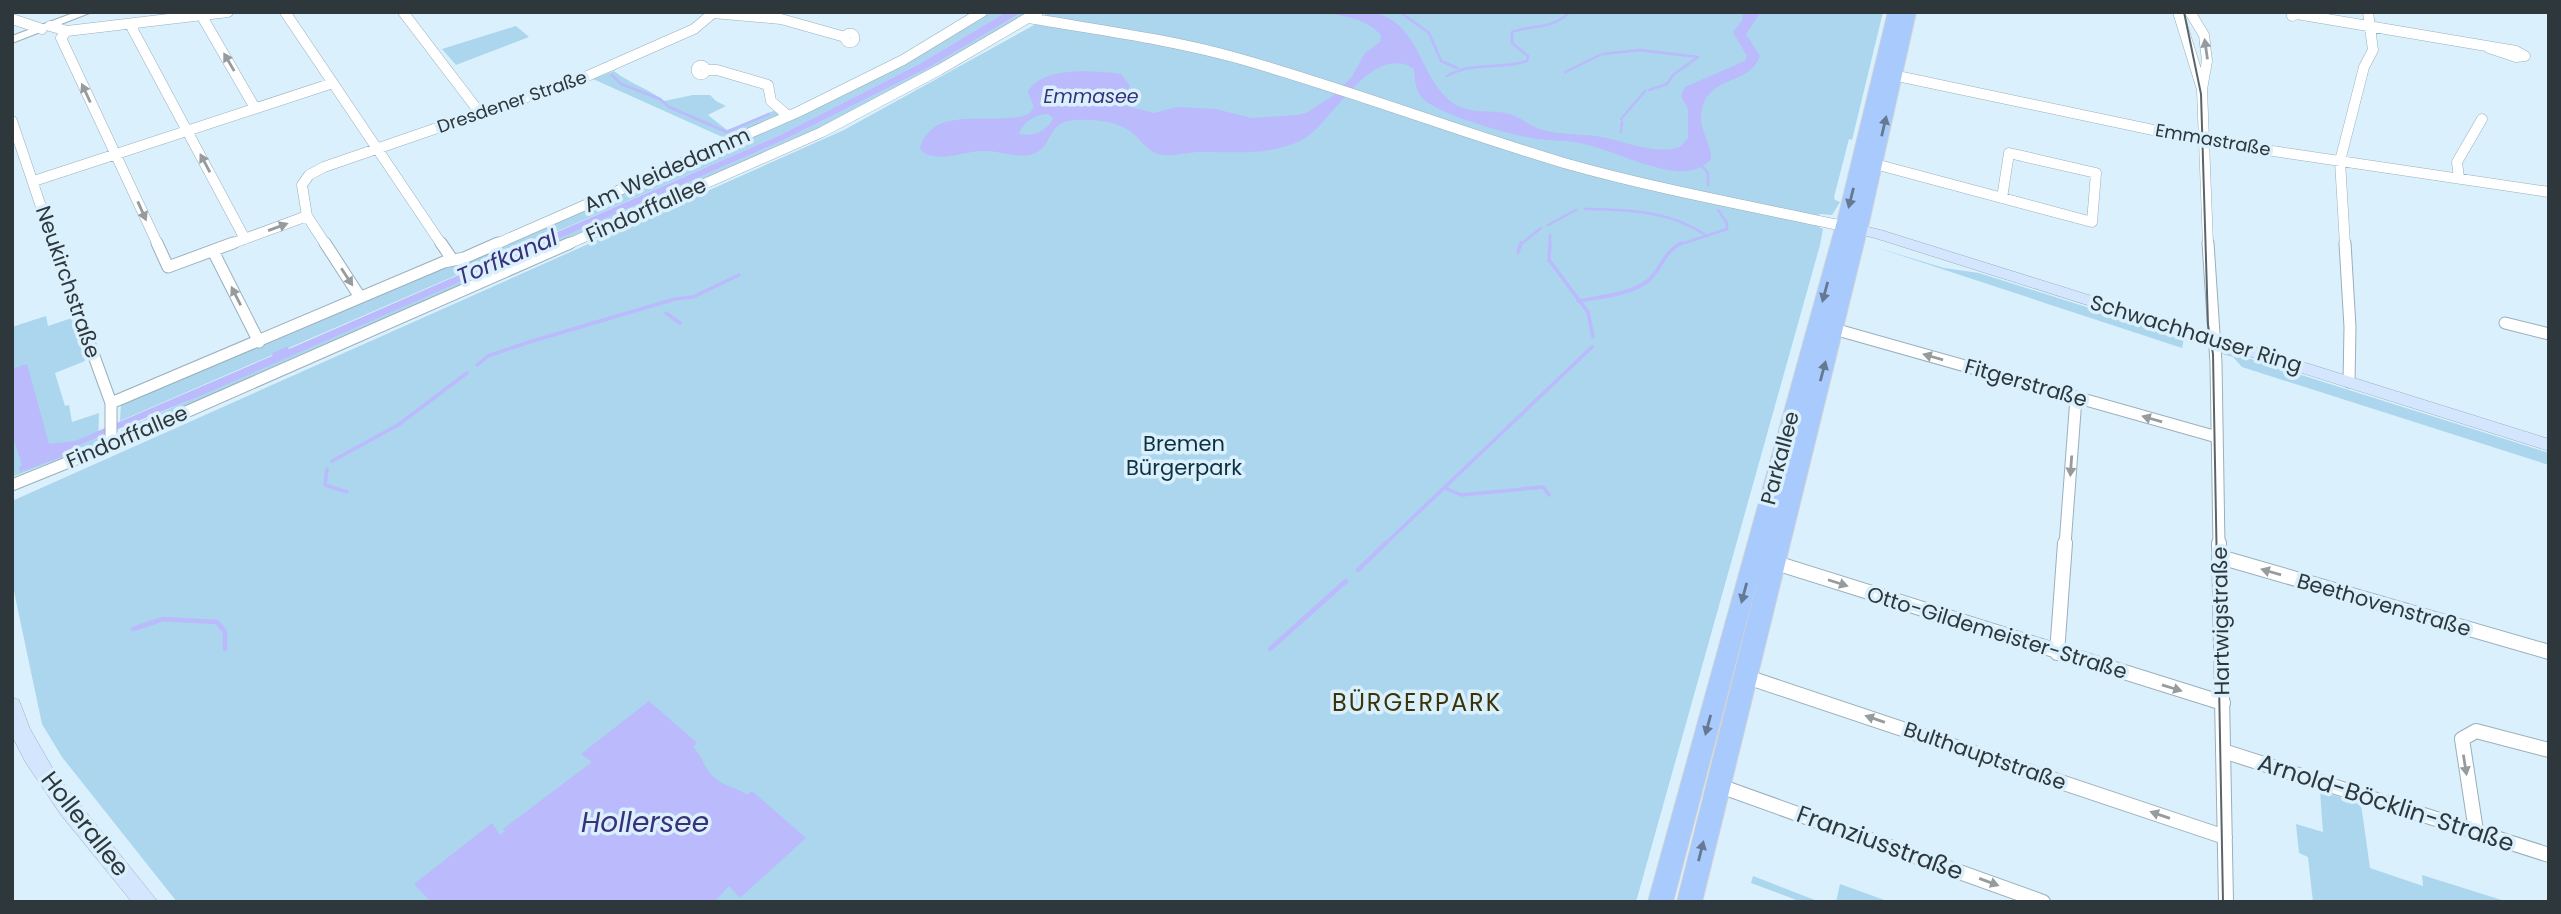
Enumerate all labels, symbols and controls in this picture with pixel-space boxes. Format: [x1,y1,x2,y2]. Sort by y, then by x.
one-way arrow [2200,38,2211,60]
one-way arrow [222,52,235,71]
street label: Dresdener Straße [434,64,590,139]
one-way arrow [81,83,92,103]
water label: Emmasee [1043,83,1139,110]
one-way arrow [1879,115,1890,137]
street label: Emmastraße [2153,117,2273,162]
street label: Am Weidedamm [579,120,754,219]
one-way arrow [200,153,211,173]
street label: Findorffallee [581,170,711,249]
one-way arrow [1845,187,1856,209]
one-way arrow [136,201,148,221]
street label: Neukirchstraße [29,202,108,362]
one-way arrow [268,221,289,232]
water label: Torfkanal [452,221,563,293]
one-way arrow [340,268,353,287]
one-way arrow [1820,282,1830,303]
one-way arrow [231,286,243,306]
street label: Schwachhauser Ring [2087,287,2306,380]
one-way arrow [1922,351,1944,362]
street label: Fitgerstraße [1961,351,2091,414]
one-way arrow [1818,360,1829,382]
street label: Findorffallee [62,398,192,475]
street label: Parkallee [1753,408,1806,508]
one-way arrow [2140,413,2162,424]
park label: Bremen Bürgerpark [1126,429,1242,482]
one-way arrow [2065,455,2076,477]
street label: Hartwigstraße [2205,546,2236,696]
one-way arrow [2261,566,2282,576]
street label: Beethovenstraße [2294,566,2474,643]
one-way arrow [1827,578,1848,589]
street label: Otto-Gildemeister-Straße [1863,579,2131,686]
one-way arrow [1738,583,1748,604]
one-way arrow [2161,683,2182,693]
district label: BÜRGERPARK [1332,686,1502,719]
one-way arrow [1864,713,1885,724]
one-way arrow [1702,714,1713,736]
street label: Bulthauptstraße [1900,714,2070,797]
street label: Arnold-Böcklin-Straße [2254,745,2519,860]
one-way arrow [2460,754,2471,776]
street label: Hollerallee [34,764,137,883]
street label: Franziusstraße [1792,797,1968,888]
water label: Hollersee [581,803,709,842]
one-way arrow [2150,809,2171,820]
one-way arrow [1696,840,1707,862]
one-way arrow [1979,877,2000,888]

